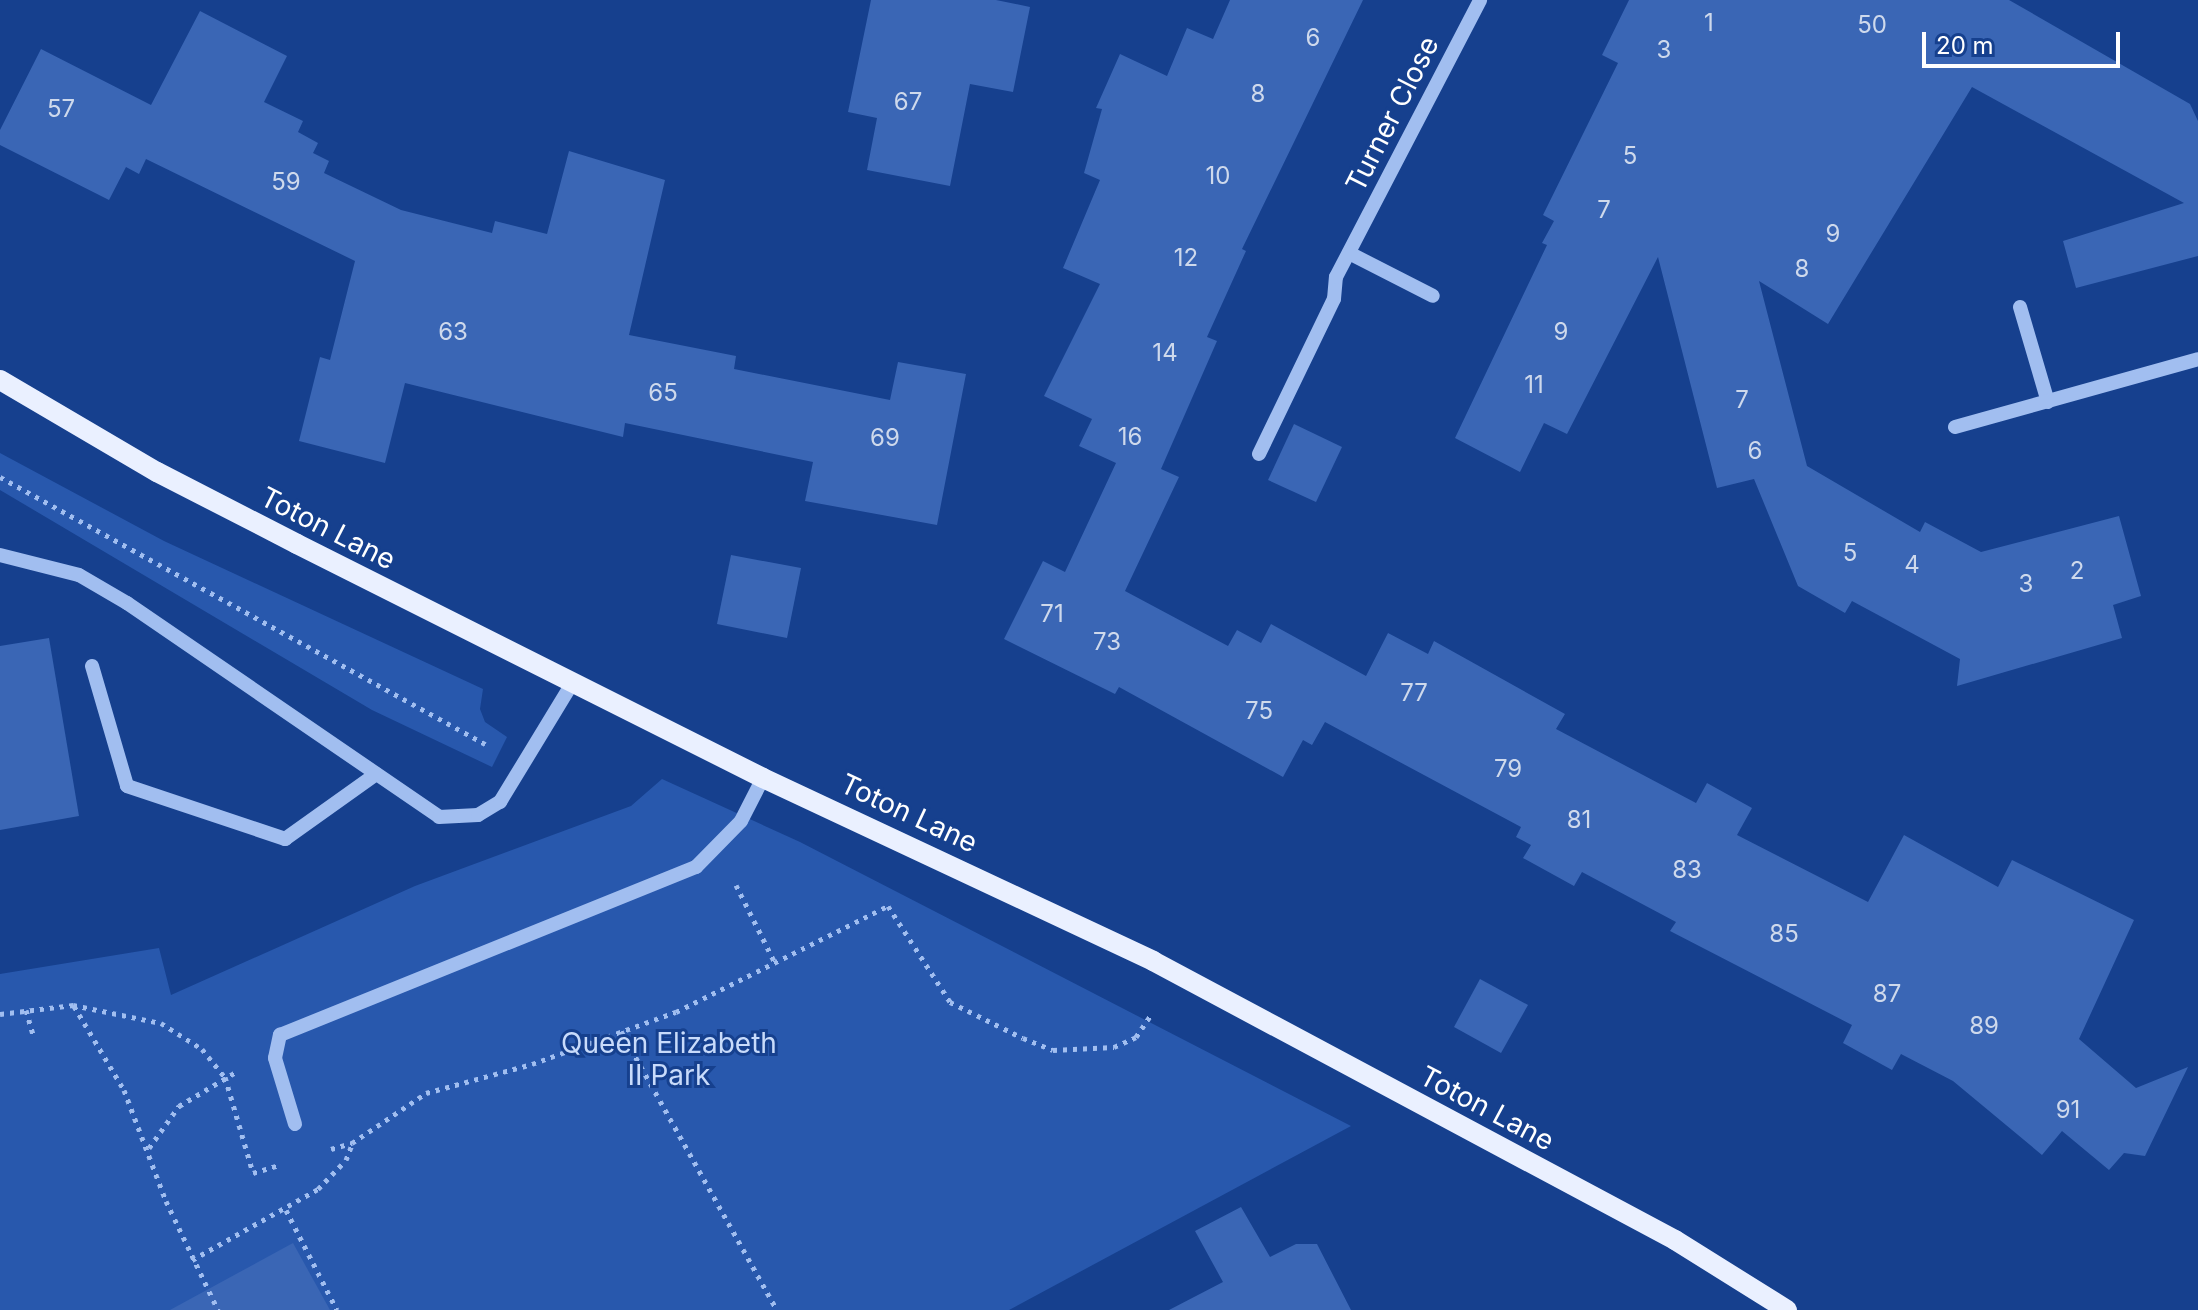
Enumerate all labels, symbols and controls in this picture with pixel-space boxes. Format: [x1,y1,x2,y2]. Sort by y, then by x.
house number: 1 [1704,9,1714,37]
house number: 50 [1857,11,1887,39]
scale bar [1926,16,2124,66]
house number: 6 [1306,24,1320,52]
street label: Turner Close [1338,31,1446,197]
text: 20 m [1936,31,1994,60]
house number: 3 [1657,36,1671,64]
house number: 8 [1251,80,1265,108]
house number: 67 [894,88,922,116]
house number: 57 [47,95,75,123]
house number: 5 [1623,142,1637,170]
house number: 10 [1206,162,1230,190]
house number: 59 [271,168,301,196]
house number: 7 [1597,196,1611,224]
house number: 9 [1826,220,1840,248]
house number: 12 [1174,244,1198,272]
house number: 8 [1795,255,1809,283]
house number: 63 [438,318,468,346]
house number: 9 [1554,318,1568,346]
house number: 14 [1152,339,1178,367]
house number: 11 [1524,371,1544,399]
house number: 65 [648,379,678,407]
house number: 7 [1735,386,1749,414]
house number: 16 [1118,423,1142,451]
house number: 69 [870,424,900,452]
house number: 6 [1748,437,1762,465]
street label: Toton Lane [255,480,401,576]
house number: 5 [1843,539,1857,567]
house number: 4 [1904,551,1920,579]
house number: 2 [2070,557,2084,585]
house number: 3 [2019,570,2033,598]
house number: 71 [1040,600,1064,628]
house number: 73 [1093,628,1121,656]
house number: 77 [1400,679,1428,707]
house number: 75 [1245,697,1273,725]
house number: 79 [1494,755,1522,783]
street label: Toton Lane [835,767,983,859]
house number: 81 [1567,806,1591,834]
house number: 83 [1672,856,1702,884]
house number: 85 [1769,920,1799,948]
house number: 87 [1873,980,1901,1008]
house number: 89 [1969,1012,1999,1040]
park label: Queen Elizabeth II Park [561,1026,777,1092]
street label: Toton Lane [1414,1059,1560,1157]
house number: 91 [2056,1096,2080,1124]

